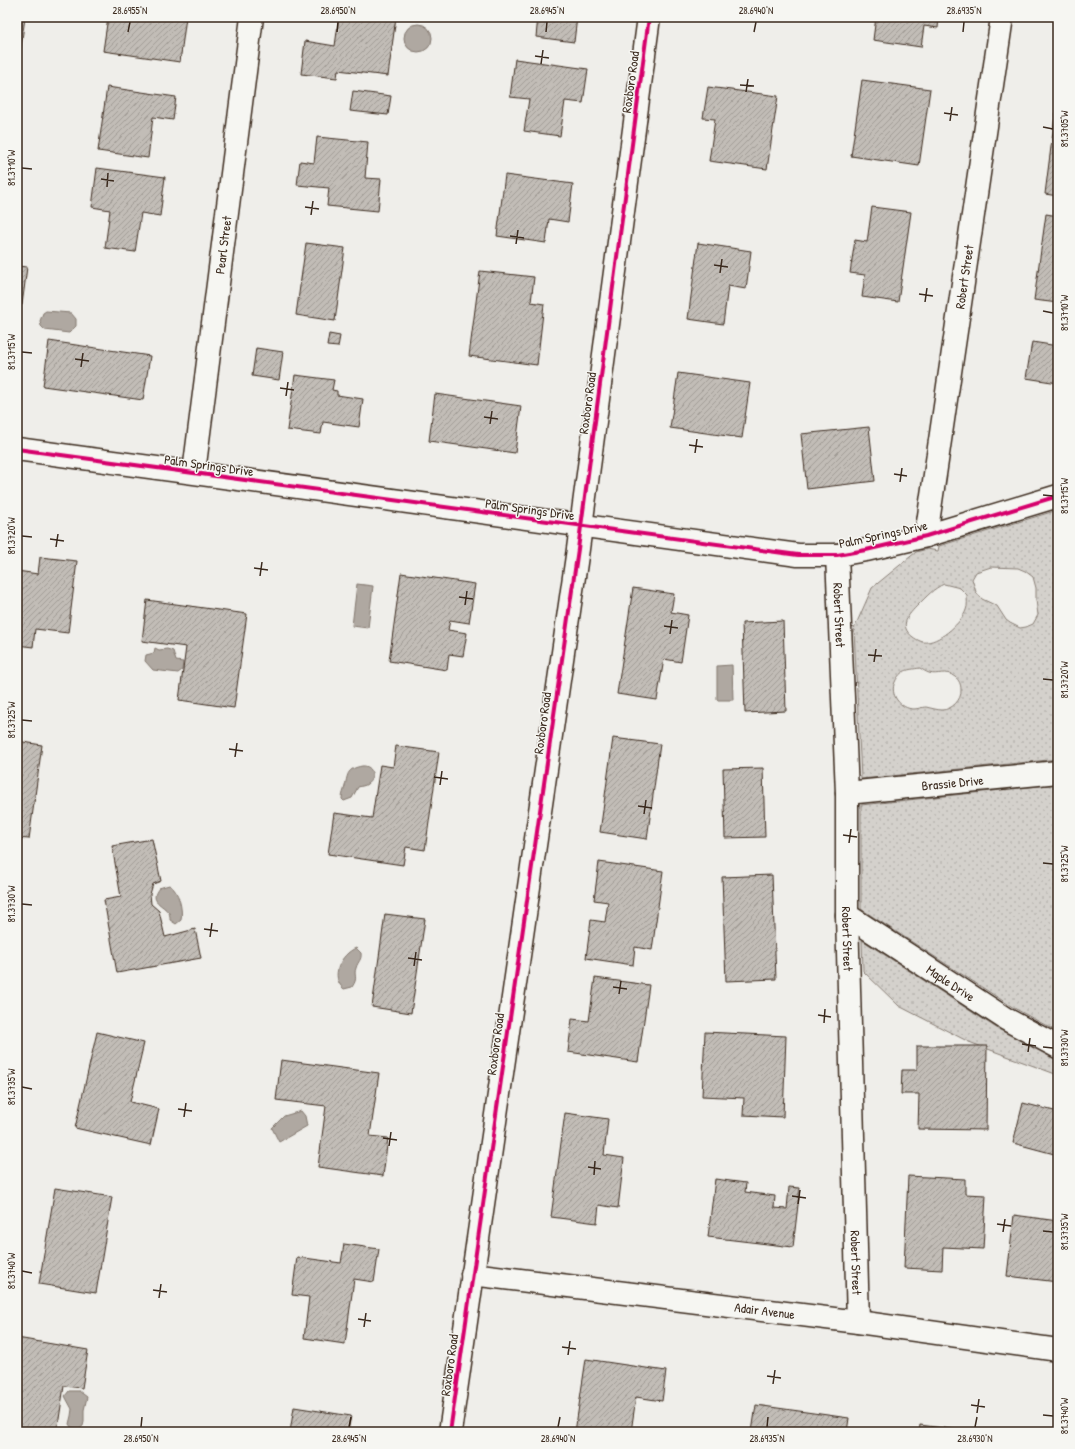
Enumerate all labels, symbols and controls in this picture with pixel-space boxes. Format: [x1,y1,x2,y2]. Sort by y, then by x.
text: 28.6955°N [113,4,147,17]
text: 28.6950°N [320,4,356,17]
text: 28.6945°N [530,4,564,17]
text: 28.6940°N [739,4,773,17]
text: 28.6935°N [946,4,982,17]
street label: Roxboro Road [617,50,643,114]
text: 81.3705°W [1058,110,1071,147]
text: 81.3710°W [5,149,18,186]
street label: Pearl Street [210,214,236,275]
street label: Robert Street [950,243,978,310]
text: 81.3710°W [1058,294,1071,331]
text: 81.3715°W [5,333,18,370]
street label: Roxboro Road [574,371,600,435]
street label: Palm Springs Drive [163,450,255,480]
text: 81.3715°W [1058,477,1071,514]
street label: Palm Springs Drive [484,494,576,524]
street label: Palm Springs Drive [837,516,929,552]
text: 81.3720°W [5,517,18,555]
street label: Robert Street [829,582,850,648]
text: 81.3720°W [1058,661,1071,699]
street label: Roxboro Road [529,691,555,755]
text: 81.3725°W [5,701,18,738]
street label: Brassie Drive [921,770,984,795]
text: 81.3725°W [1058,845,1071,882]
text: 81.3730°W [5,885,18,922]
street label: Robert Street [838,907,858,972]
street label: Maple Drive [923,960,979,1005]
street label: Roxboro Road [482,1012,508,1076]
text: 81.3730°W [1058,1029,1071,1066]
text: 81.3735°W [5,1068,18,1105]
text: 81.3735°W [1058,1213,1071,1250]
street label: Robert Street [847,1230,866,1296]
text: 81.3740°W [5,1252,18,1289]
street label: Adair Avenue [734,1298,796,1323]
street label: Roxboro Road [436,1333,462,1397]
text: 81.3740°W [1058,1397,1071,1434]
text: 28.6950°N [123,1432,159,1445]
text: 28.6945°N [332,1432,366,1445]
text: 28.6940°N [541,1432,575,1445]
text: 28.6935°N [749,1432,785,1445]
text: 28.6930°N [957,1432,993,1445]

